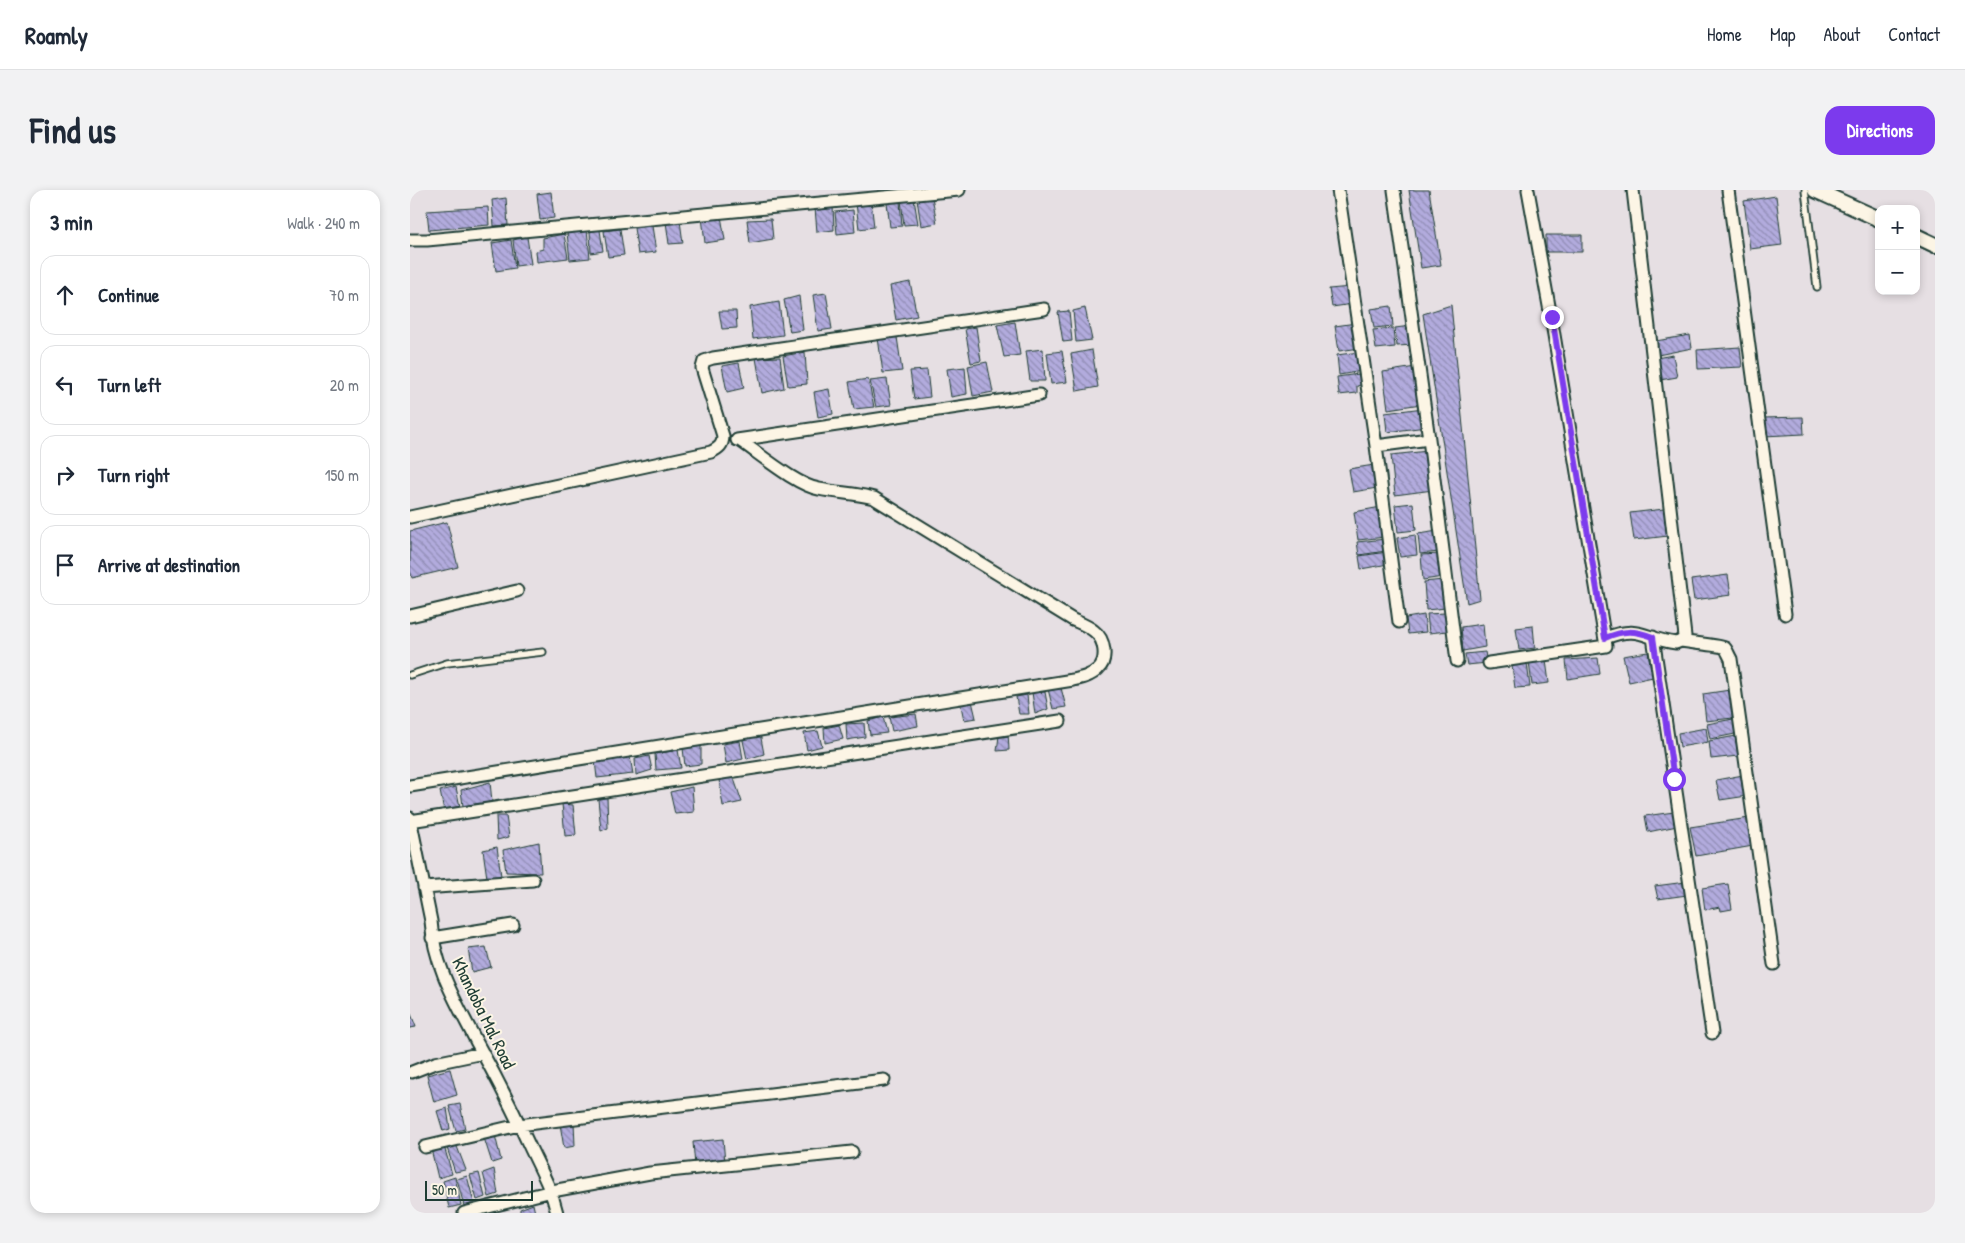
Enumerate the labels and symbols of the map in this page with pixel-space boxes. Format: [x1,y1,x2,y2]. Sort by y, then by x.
route end [1541,306,1564,329]
route start [1663,768,1686,791]
street label: Khandoba Mal Road [446,953,522,1073]
scale bar [425,1178,532,1201]

